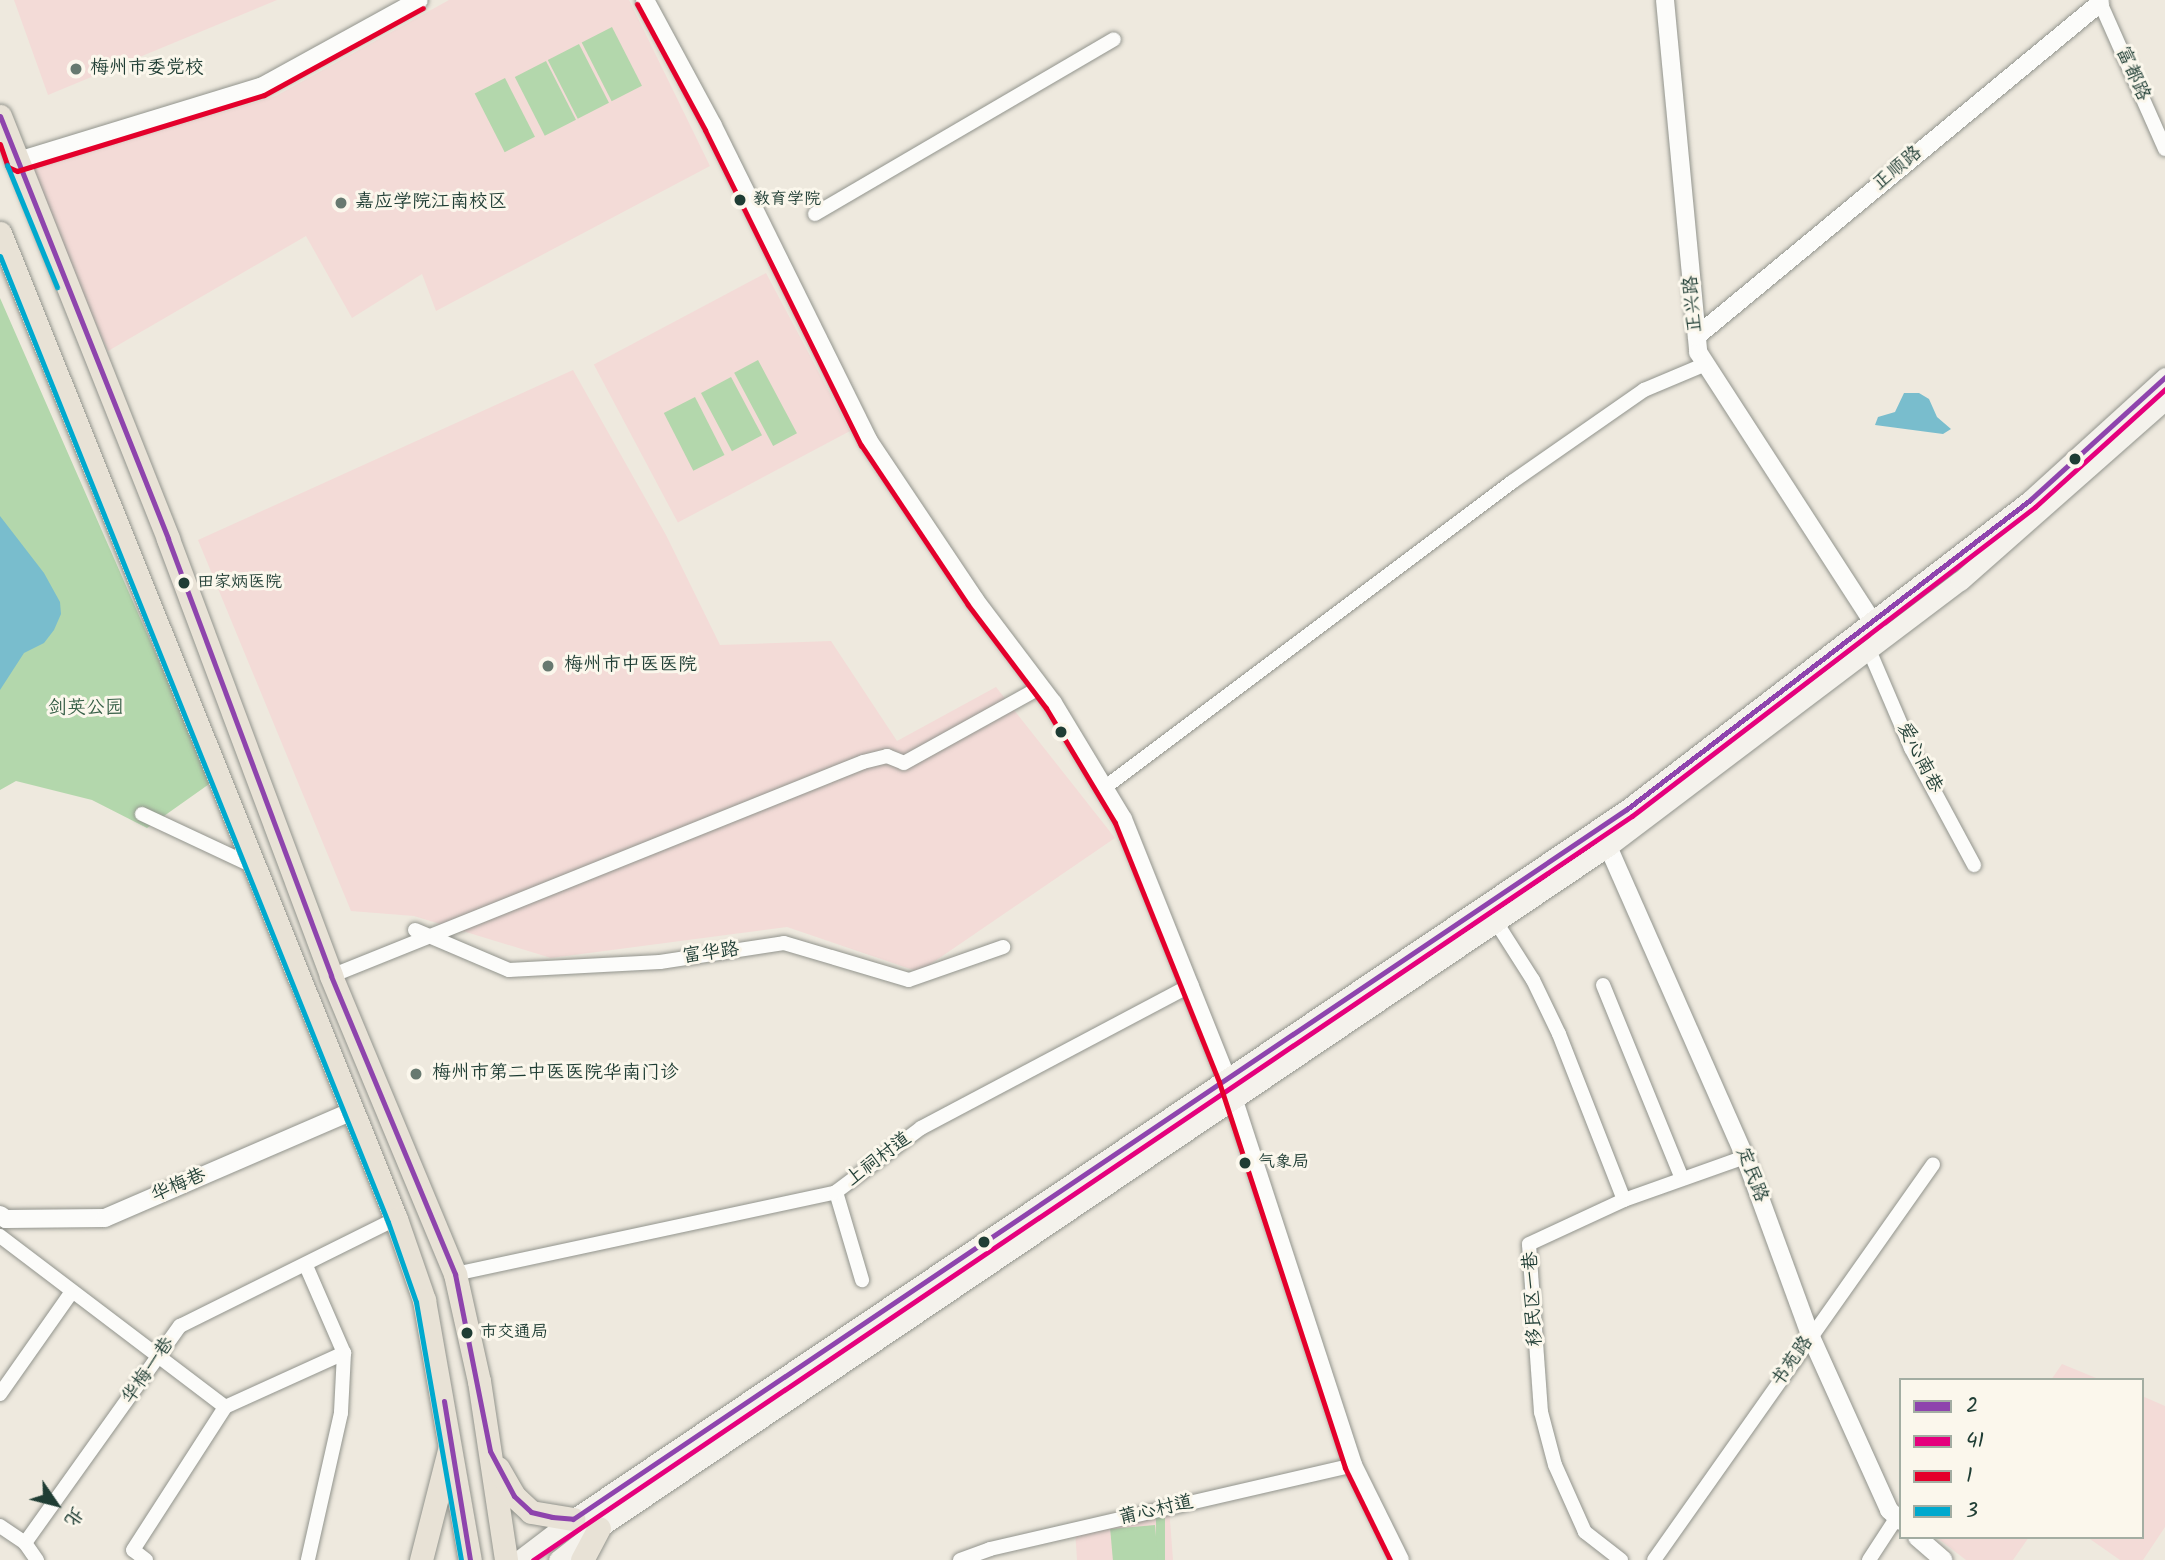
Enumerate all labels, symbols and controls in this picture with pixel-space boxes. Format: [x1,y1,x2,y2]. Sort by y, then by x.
street label: 富都路 [2110,43,2154,105]
place label: 梅州市委党校 [90,58,204,80]
marker: 梅州市委党校 [68,61,84,77]
street label: 正顺路 [1869,142,1927,196]
place label: 教育学院 [753,190,821,210]
place label: 嘉应学院江南校区 [355,192,507,214]
marker: 教育学院 [733,193,747,207]
marker: 嘉应学院江南校区 [333,195,349,211]
street label: 正兴路 [1680,275,1708,333]
unlabelled marker [2068,452,2082,466]
place label: 田家炳医院 [197,573,282,593]
marker: 田家炳医院 [177,576,191,590]
place label: 梅州市中医医院 [564,655,697,677]
marker: 梅州市中医医院 [538,656,558,676]
park label: 剑英公园 [48,698,124,720]
street label: 爱心南巷 [1892,719,1946,797]
unlabelled marker [1054,725,1068,739]
street label: 富华路 [681,939,741,969]
place label: 梅州市第二中医医院华南门诊 [432,1063,679,1085]
marker: 梅州市第二中医医院华南门诊 [406,1064,426,1084]
street label: 上祠村道 [842,1128,916,1192]
street label: 定民路 [1730,1144,1772,1206]
place label: 气象局 [1258,1153,1309,1173]
marker: 气象局 [1238,1156,1252,1170]
street label: 华梅巷 [148,1164,210,1208]
unlabelled marker [977,1235,991,1249]
street label: 移民区一巷 [1520,1251,1548,1347]
place label: 市交通局 [480,1323,548,1343]
marker: 市交通局 [460,1326,474,1340]
street label: 书苑路 [1767,1332,1819,1392]
street label: 华梅一巷 [118,1333,180,1409]
legend [1899,1378,2144,1539]
text: 2 [1966,1390,1978,1423]
text: 41 [1966,1425,1984,1458]
text: 1 [1966,1460,1973,1493]
north arrow [21,1469,91,1539]
street label: 莆心村道 [1116,1491,1196,1531]
text: 3 [1966,1495,1978,1528]
text: 北 [55,1500,91,1532]

